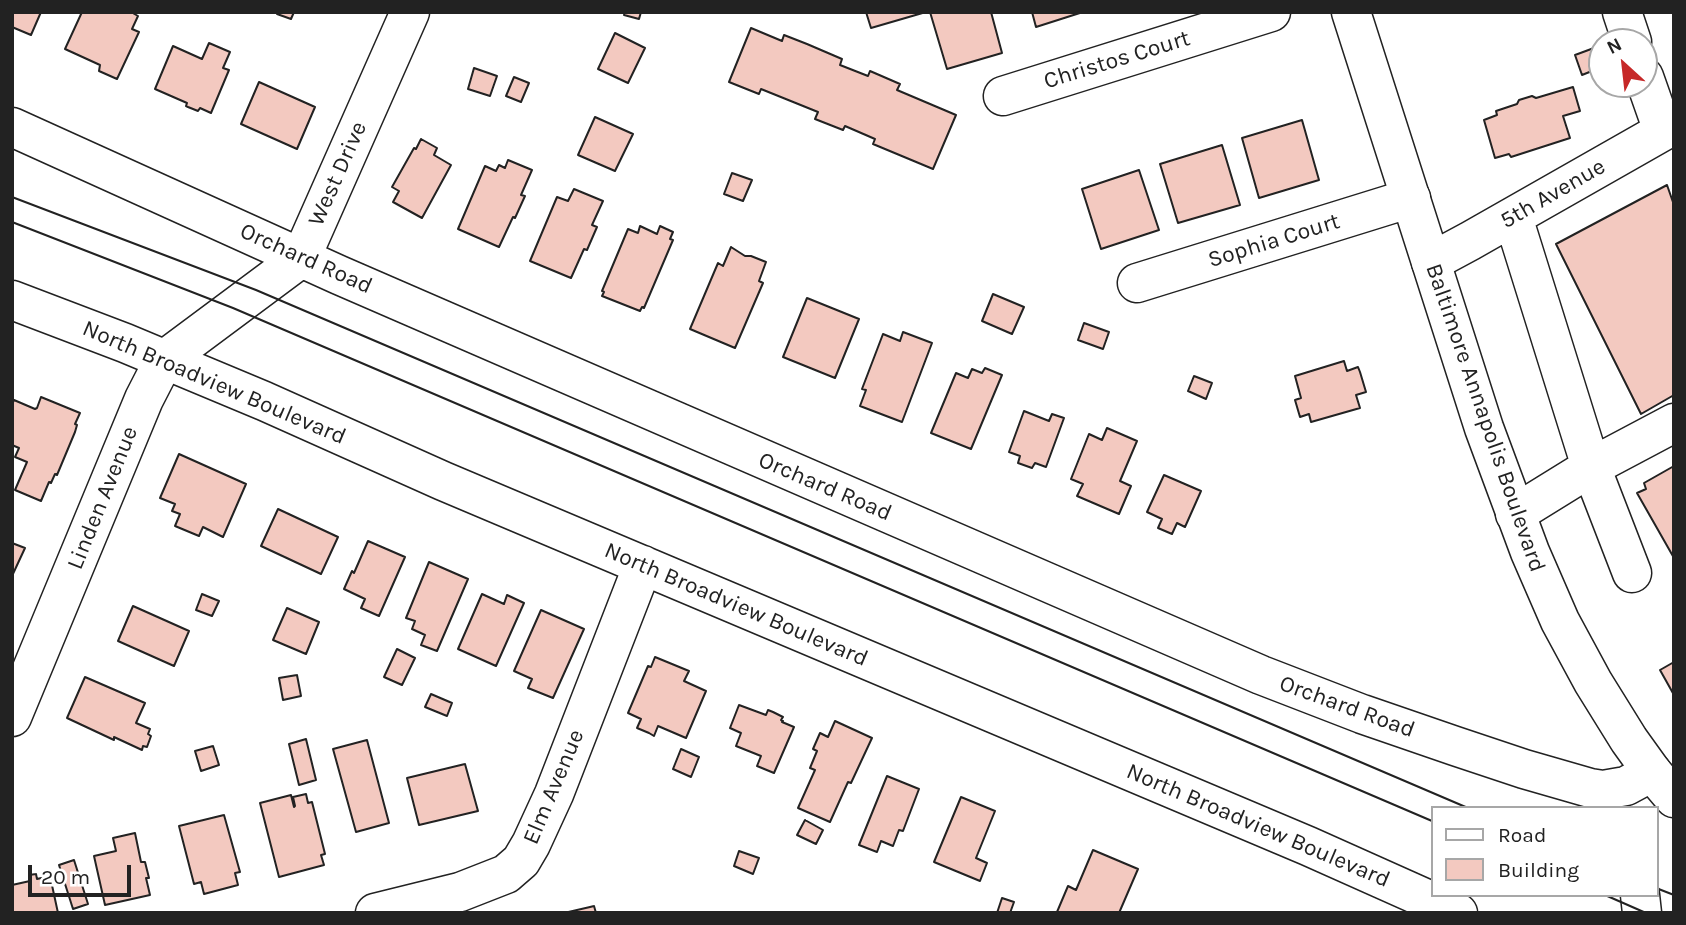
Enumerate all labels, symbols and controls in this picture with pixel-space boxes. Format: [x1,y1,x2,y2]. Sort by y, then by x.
street label: Christos Court [1040,25,1194,95]
north arrow [1588,28,1658,98]
text: N [1603,33,1625,59]
street label: West Drive [303,117,373,231]
street label: 5th Avenue [1496,153,1610,235]
street label: Sophia Court [1205,208,1343,274]
street label: Orchard Road [236,218,376,300]
street label: Baltimore Annapolis Boulevard [1419,260,1551,576]
street label: North Broadview Boulevard [78,315,350,451]
street label: Linden Avenue [62,422,144,574]
street label: Orchard Road [754,447,896,527]
street label: North Broadview Boulevard [600,537,872,673]
street label: Orchard Road [1276,670,1418,744]
street label: Elm Avenue [517,725,591,849]
street label: North Broadview Boulevard [1122,758,1394,894]
legend [1430,806,1658,897]
text: Road [1498,823,1546,847]
scale bar [32,852,135,896]
text: Building [1498,858,1579,882]
text: 20 m [41,865,90,889]

